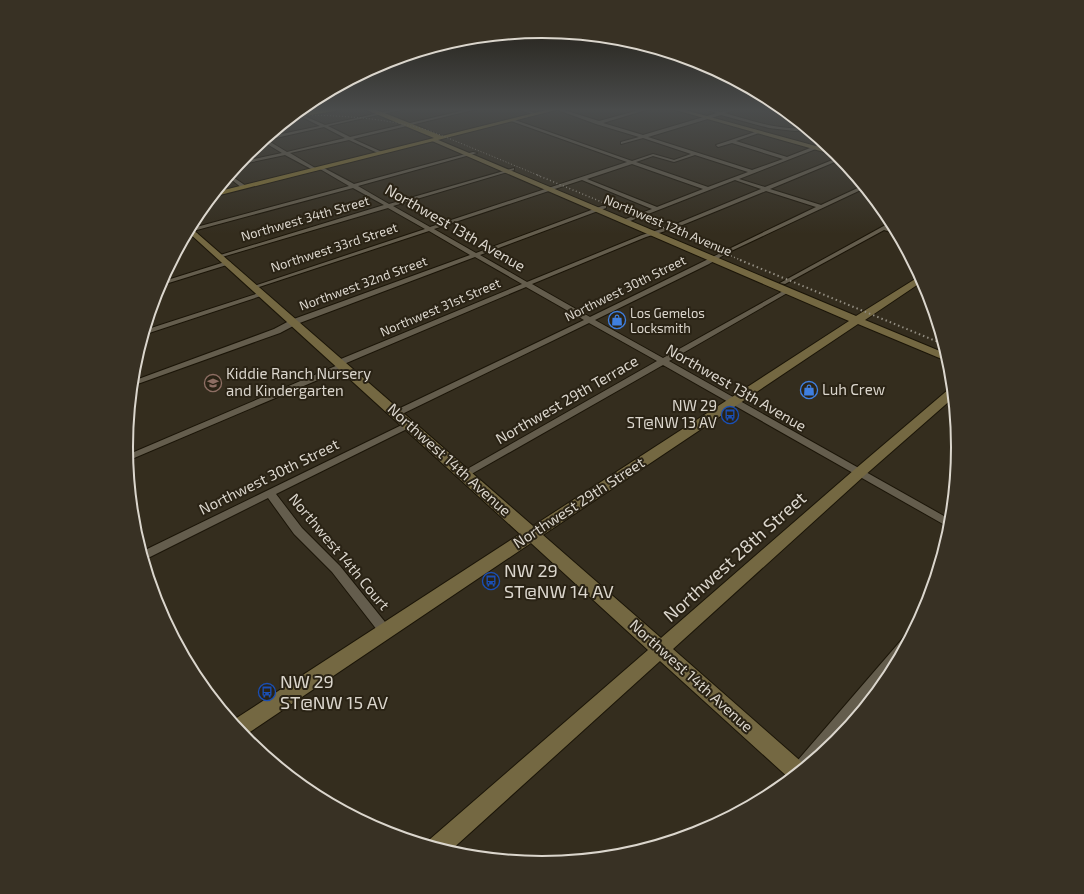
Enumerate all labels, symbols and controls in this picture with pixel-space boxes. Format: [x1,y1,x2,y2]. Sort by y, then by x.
street label: Northwest 13th Avenue [382,180,529,275]
street label: Northwest 12th Avenue [602,191,734,259]
street label: Northwest 34th Street [239,192,371,244]
street label: Northwest 33rd Street [269,219,399,275]
street label: Northwest 32nd Street [297,252,429,314]
street label: Northwest 30th Street [562,252,688,324]
street label: Northwest 31st Street [377,274,503,340]
place label: Los Gemelos Locksmith [630,305,705,336]
shop icon: Los Gemelos Locksmith [607,310,627,330]
street label: Northwest 13th Avenue [663,340,810,435]
street label: Northwest 29th Terrace [492,351,641,447]
place label: Kiddie Ranch Nursery and Kindergarten [226,364,371,399]
school or university icon: Kiddie Ranch Nursery and Kindergarten [203,373,223,393]
shop icon: Luh Crew [799,380,819,400]
place label: Luh Crew [822,380,885,398]
place label: NW 29 ST@NW 13 AV [626,396,717,431]
street label: Northwest 14th Avenue [384,399,515,519]
bus stop icon: NW 29 ST@NW 13 AV [720,405,740,425]
street label: Northwest 30th Street [196,434,342,518]
street label: Northwest 29th Street [509,453,648,551]
street label: Northwest 28th Street [658,486,810,626]
street label: Northwest 14th Court [286,489,394,614]
place label: NW 29 ST@NW 14 AV [504,559,614,602]
bus stop icon: NW 29 ST@NW 14 AV [481,571,501,591]
street label: Northwest 14th Avenue [626,615,757,735]
place label: NW 29 ST@NW 15 AV [280,670,388,713]
bus stop icon: NW 29 ST@NW 15 AV [257,682,277,702]

